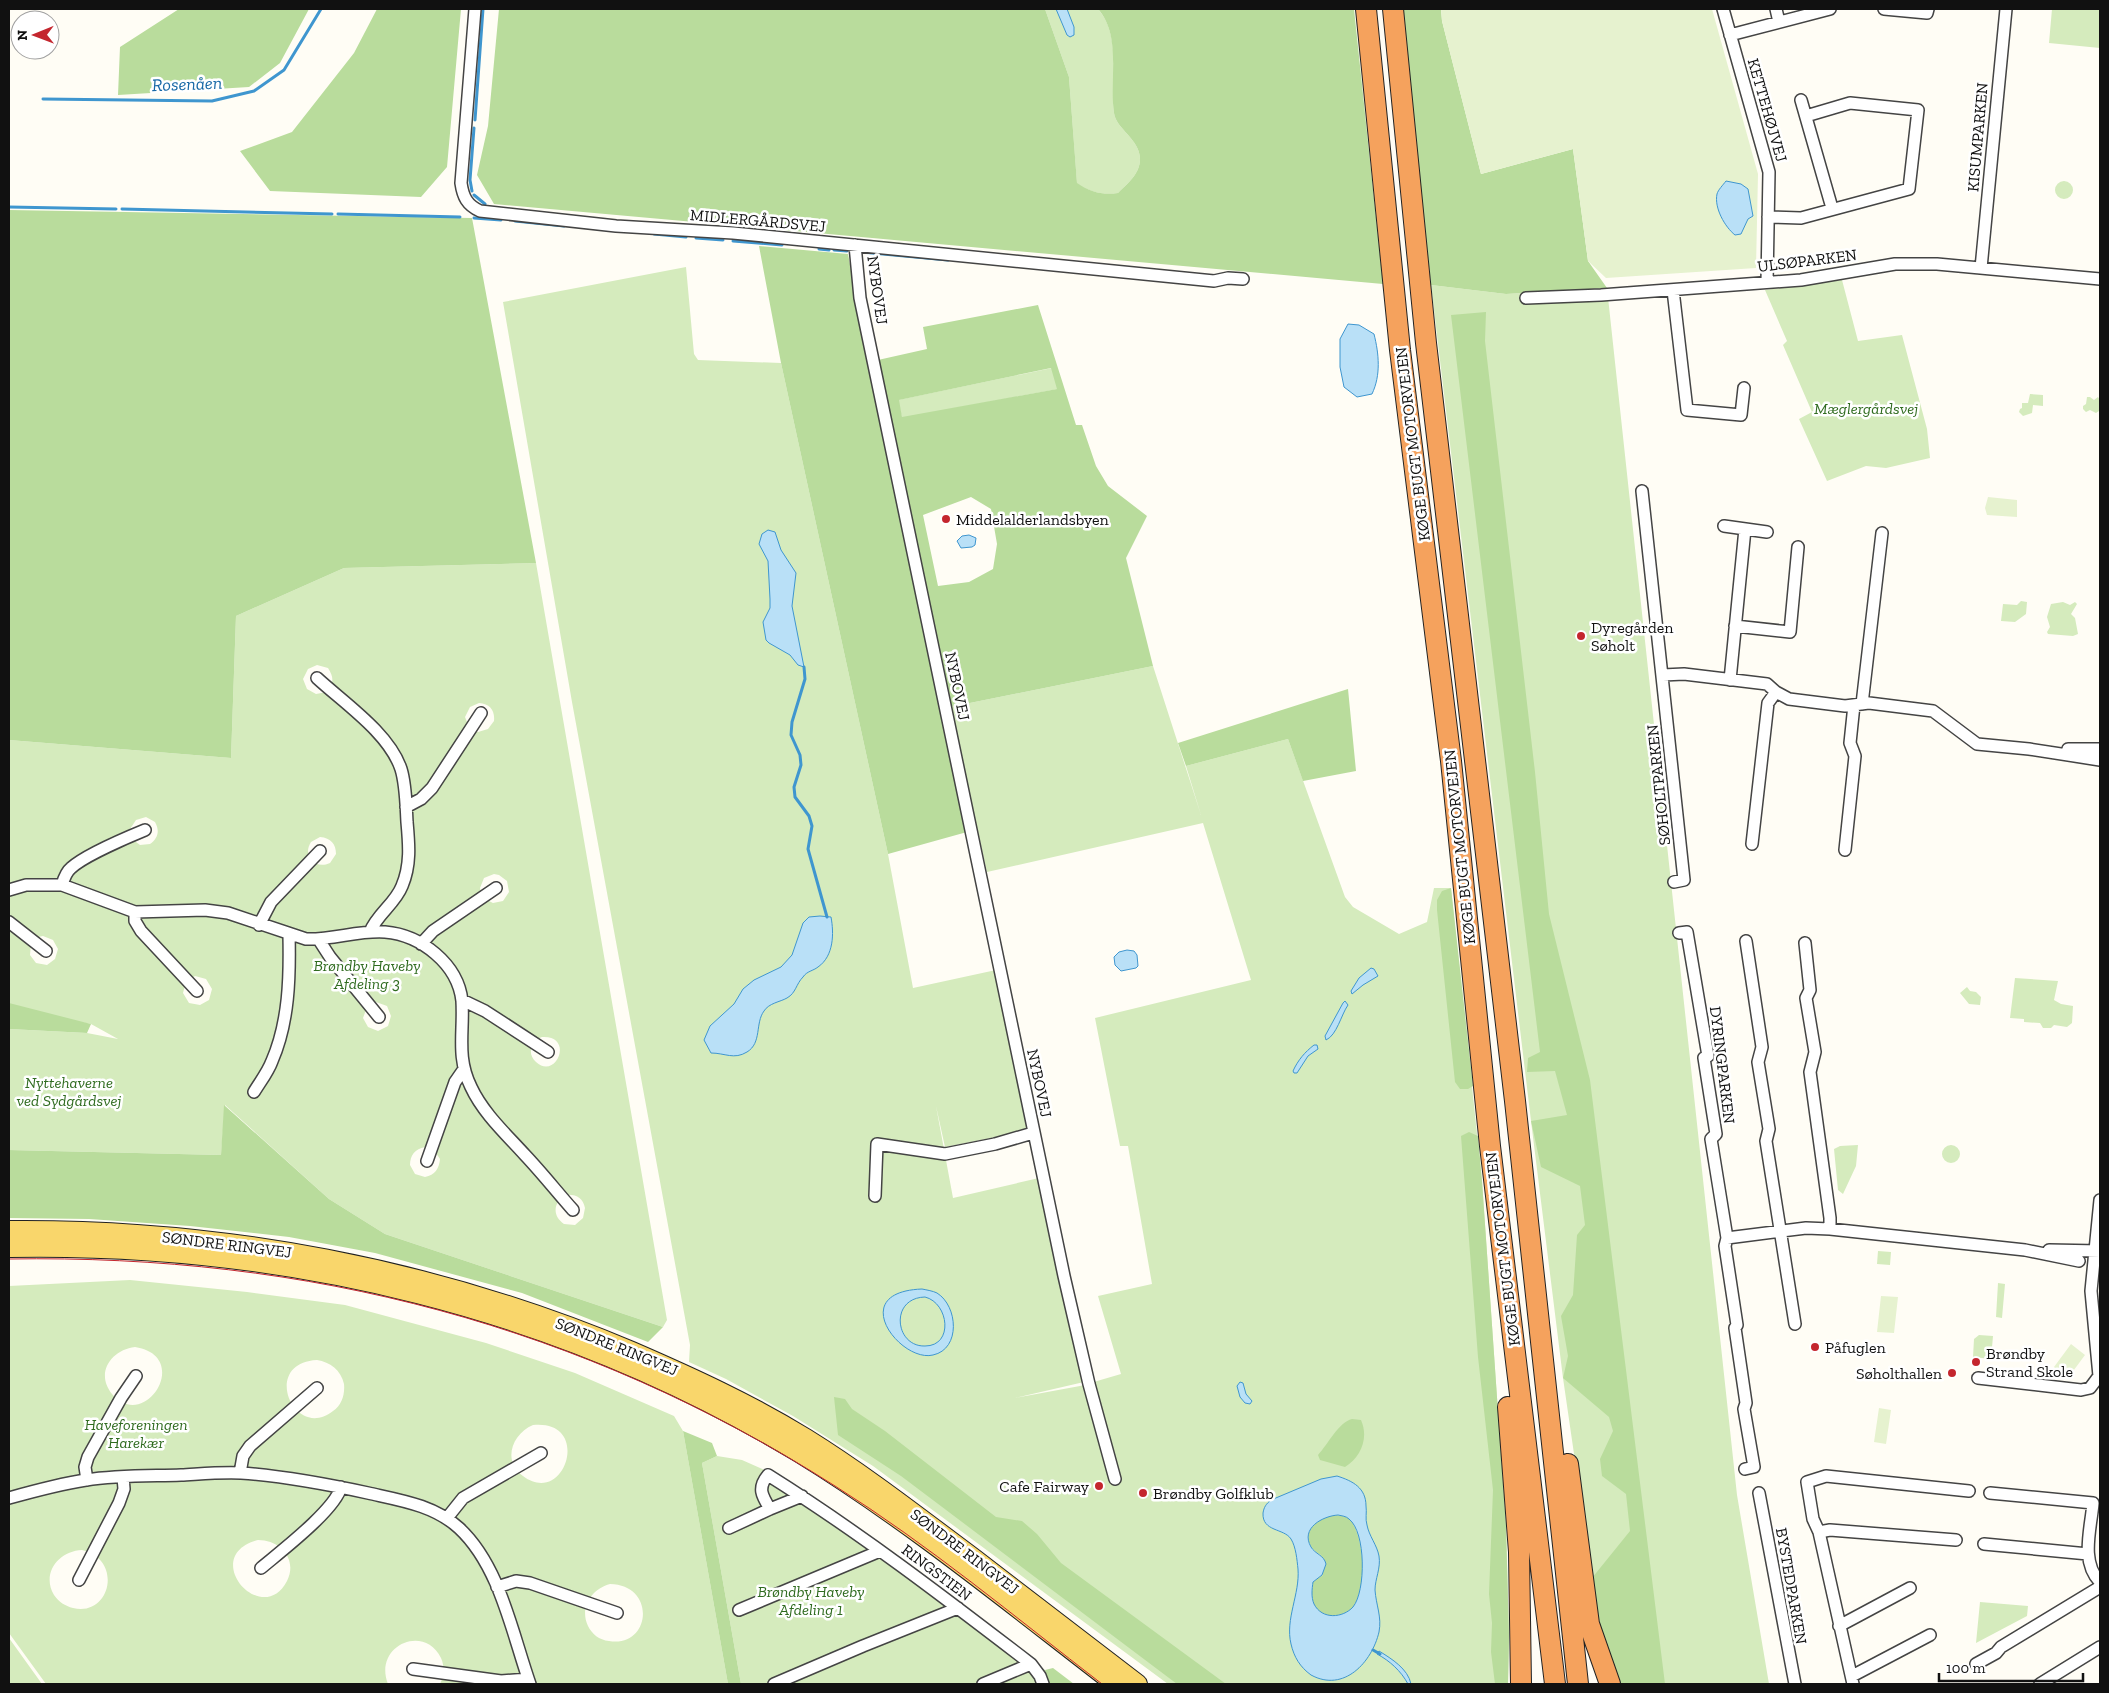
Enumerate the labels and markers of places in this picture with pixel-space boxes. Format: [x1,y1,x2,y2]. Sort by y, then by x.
place label: Middelalderlandsbyen [956,510,1110,529]
marker: Middelalderlandsbyen [940,513,952,525]
place label: Dyregården Søholt [1591,618,1674,655]
marker: Dyregården Søholt [1575,630,1587,642]
place label: Påfuglen [1825,1338,1886,1357]
marker: Påfuglen [1809,1341,1821,1353]
place label: Brøndby Strand Skole [1986,1344,2073,1381]
marker: Brøndby Strand Skole [1970,1356,1982,1368]
place label: Søholthallen [1856,1364,1943,1383]
marker: Søholthallen [1946,1367,1958,1379]
place label: Cafe Fairway [999,1477,1090,1496]
marker: Cafe Fairway [1093,1480,1105,1492]
place label: Brøndby Golfklub [1153,1484,1274,1503]
marker: Brøndby Golfklub [1137,1487,1149,1499]

